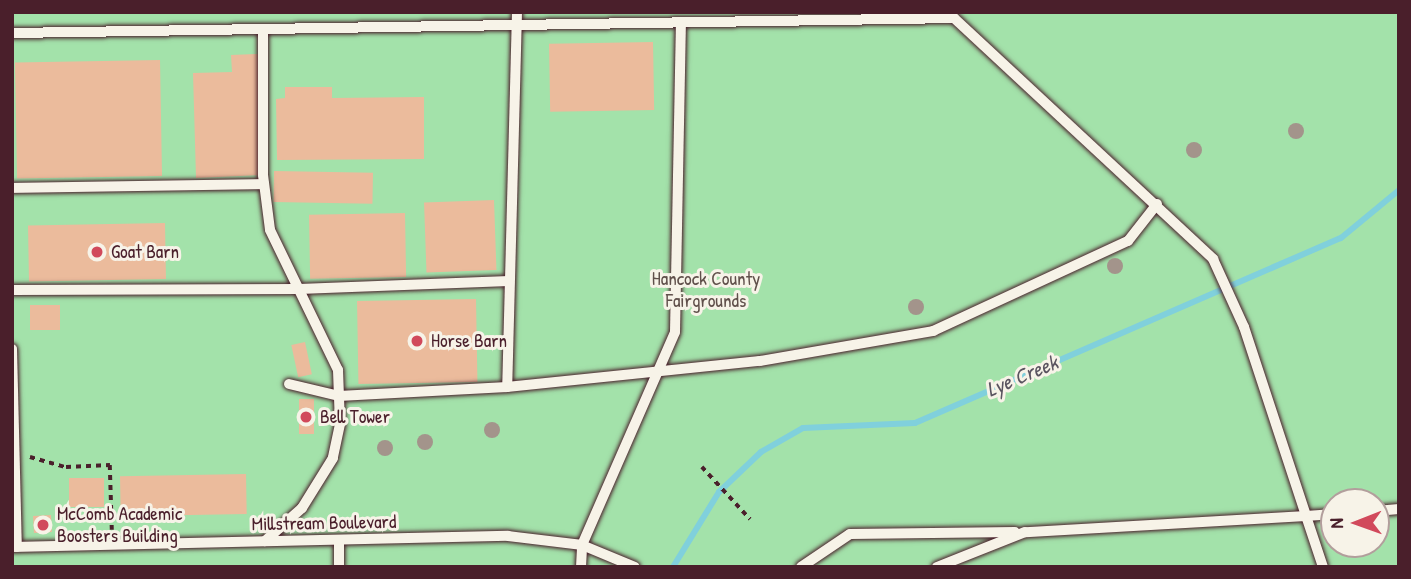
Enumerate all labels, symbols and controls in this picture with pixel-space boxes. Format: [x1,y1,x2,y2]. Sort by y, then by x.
place label: Goat Barn [111,241,179,263]
marker: Goat Barn [89,244,105,260]
park label: Hancock County Fairgrounds [652,268,760,312]
place label: Horse Barn [431,330,507,352]
marker: Horse Barn [409,333,425,349]
water label: Lye Creek [983,350,1061,402]
place label: Bell Tower [320,406,390,428]
marker: Bell Tower [298,409,314,425]
north arrow [1320,488,1390,558]
place label: McComb Academic Boosters Building [57,503,182,547]
street label: Millstream Boulevard [252,510,396,536]
marker: McComb Academic Boosters Building [35,517,51,533]
text: N [1323,518,1349,529]

